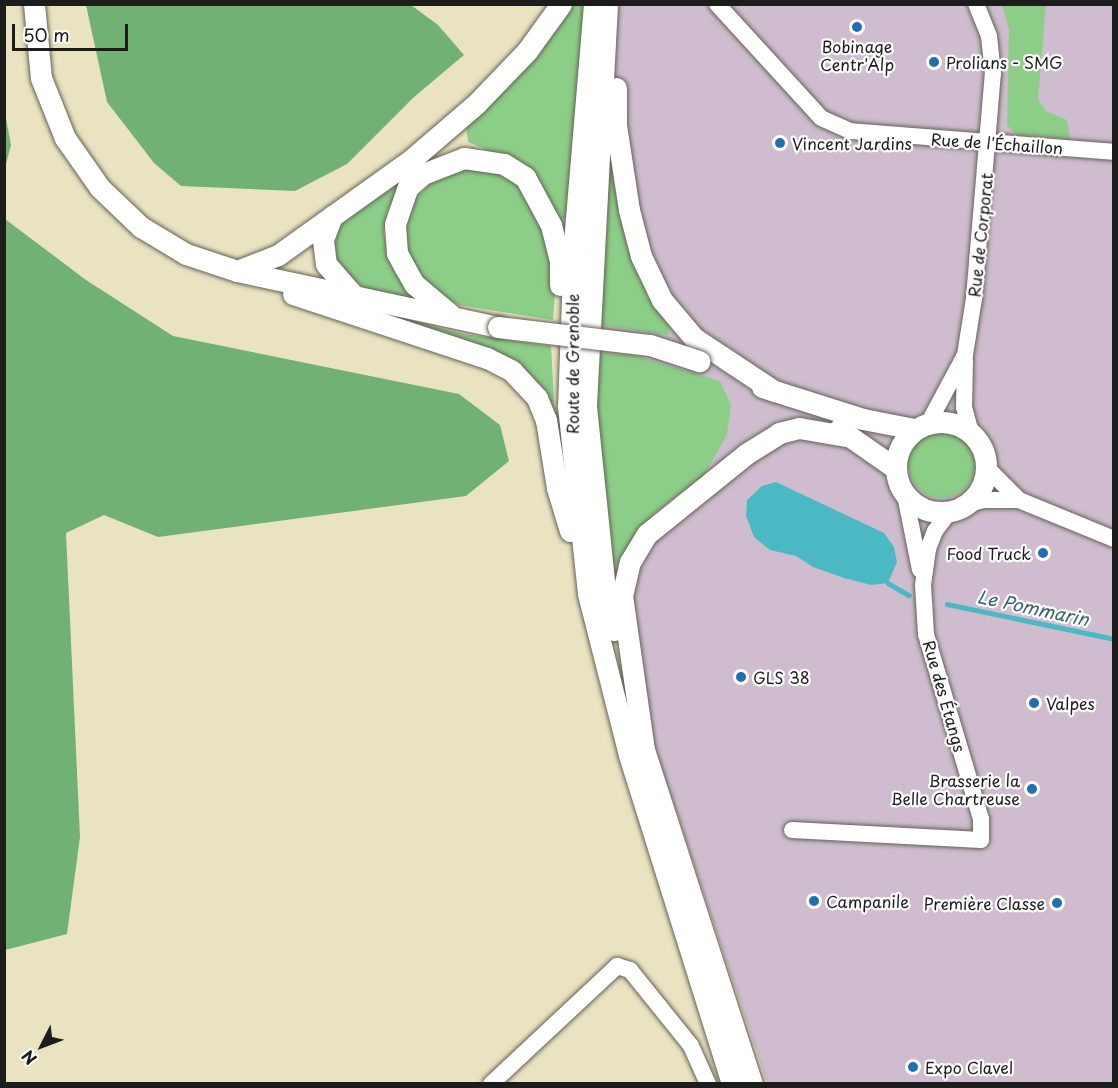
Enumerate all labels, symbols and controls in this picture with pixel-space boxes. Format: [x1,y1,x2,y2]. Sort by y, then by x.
scale bar [15,12,130,50]
marker: Bobinage Centr'Alp [850,20,864,34]
text: 50 m [23,21,70,48]
place label: Bobinage Centr'Alp [820,36,894,74]
place label: Prolians - SMG [946,52,1064,72]
marker: Prolians - SMG [927,55,941,69]
street label: Rue de l'Échaillon [929,129,1065,157]
place label: Vincent Jardins [792,133,912,153]
marker: Vincent Jardins [773,136,787,150]
street label: Rue de Corporat [964,171,996,299]
street label: Route de Grenoble [562,292,582,436]
place label: Food Truck [946,543,1031,563]
marker: Food Truck [1036,546,1050,560]
water label: Le Pommarin [976,586,1090,630]
street label: Rue des Étangs [920,637,970,755]
place label: GLS 38 [753,667,811,687]
marker: GLS 38 [734,670,748,684]
place label: Valpes [1046,693,1095,713]
marker: Valpes [1027,696,1041,710]
place label: Brasserie la Belle Chartreuse [890,770,1020,808]
marker: Brasserie la Belle Chartreuse [1025,782,1039,796]
place label: Campanile [826,891,909,911]
place label: Première Classe [922,893,1045,913]
marker: Campanile [807,894,821,908]
marker: Première Classe [1050,896,1064,910]
north arrow [12,1016,72,1076]
text: N [15,1045,42,1071]
place label: Expo Clavel [925,1057,1013,1077]
marker: Expo Clavel [906,1060,920,1074]

